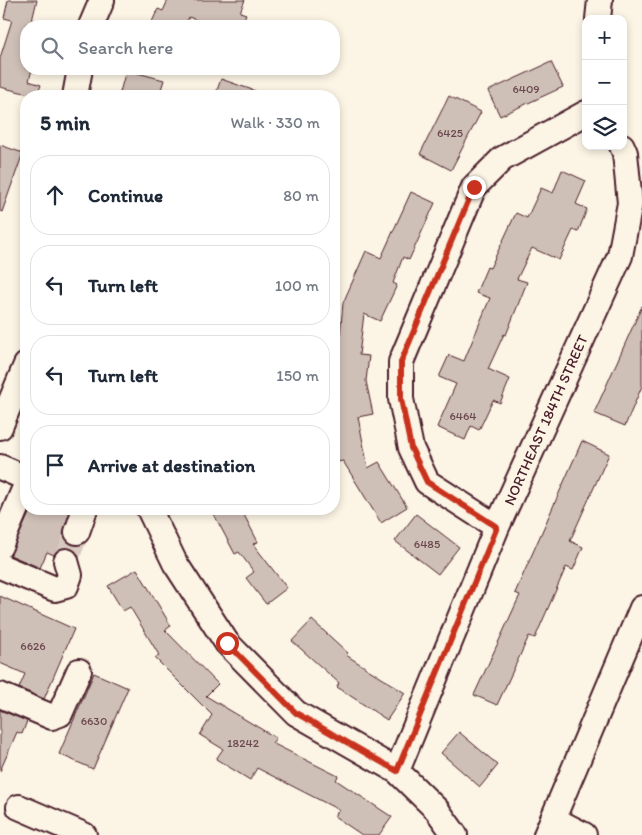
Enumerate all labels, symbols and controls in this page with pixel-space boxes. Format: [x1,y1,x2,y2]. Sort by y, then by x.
map controls [582,15,627,150]
button: + [582,15,627,60]
search box [20,20,340,75]
icon: search [38,34,66,62]
text: Search here [78,36,173,59]
button: − [582,60,627,105]
house number: 6409 [512,82,540,96]
button: layers [582,105,627,150]
text: 5 min [40,110,90,135]
text: Walk · 330 m [230,113,320,132]
house number: 6425 [437,126,463,140]
route end [463,176,486,199]
icon: ahead [41,181,69,209]
text: Continue [88,184,163,207]
text: 80 m [283,186,319,205]
icon: left [41,271,69,299]
text: Turn left [88,274,158,297]
text: 100 m [275,276,319,295]
street label: NORTHEAST 184TH STREET [500,331,592,508]
icon: left [41,361,69,389]
text: Turn left [88,364,158,387]
text: 150 m [276,366,319,385]
house number: 6464 [449,409,477,423]
icon: arrive [41,451,69,479]
text: Arrive at destination [88,454,255,477]
house number: 6485 [414,537,440,551]
route start [216,632,239,655]
house number: 6626 [20,639,46,653]
house number: 6630 [81,714,107,728]
house number: 18242 [227,736,260,750]

